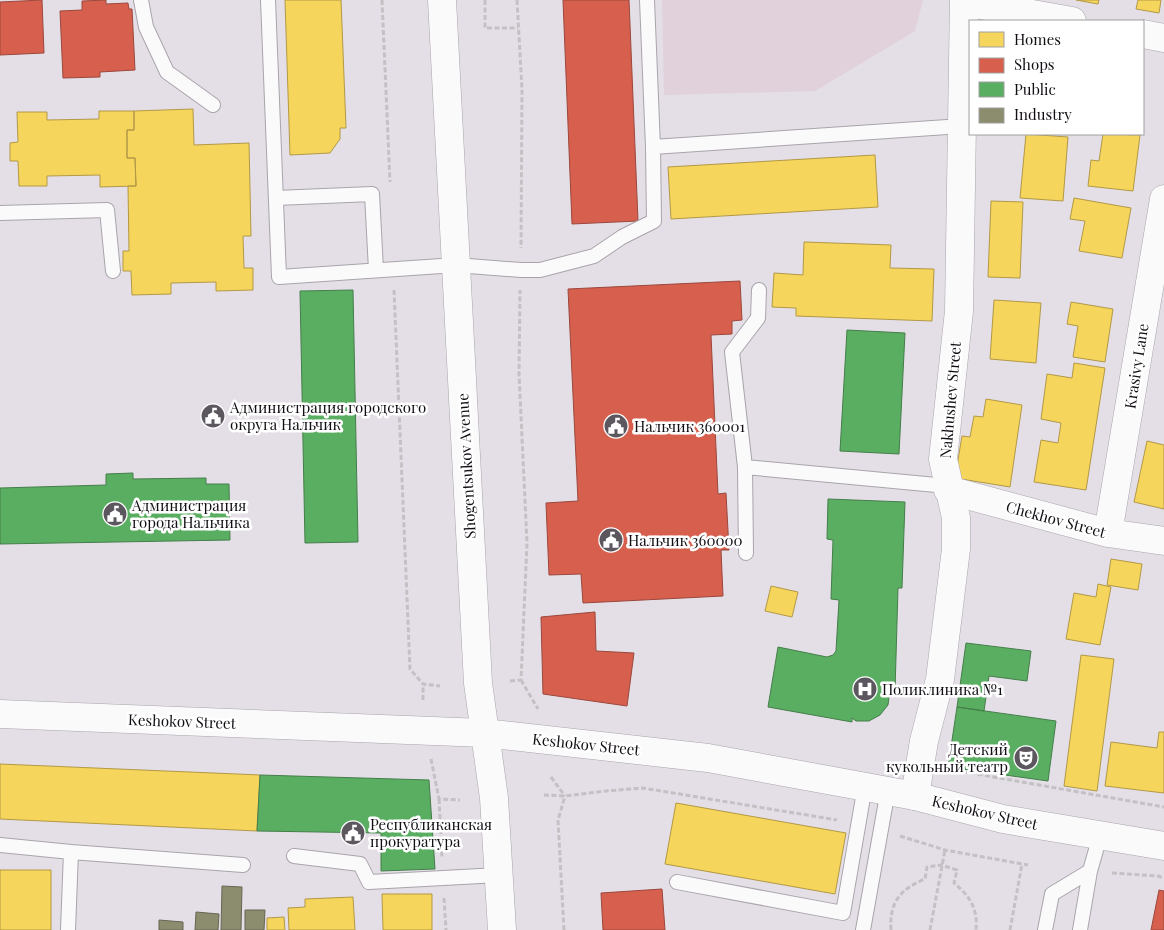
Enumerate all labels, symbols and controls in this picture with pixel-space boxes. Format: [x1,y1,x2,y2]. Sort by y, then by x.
legend [969,20,1144,135]
text: Homes [1014,29,1061,49]
text: Shops [1014,54,1055,74]
text: Public [1014,79,1056,99]
text: Industry [1014,104,1072,124]
street label: Krasivy Lane [1119,322,1153,410]
street label: Nakhushev Street [935,340,965,459]
street label: Shogentsukov Avenue [452,393,480,539]
place label: Администрация городского округа Нальчик [229,397,426,434]
public building icon: Администрация городского округа Нальчик [200,403,226,429]
public building icon: Нальчик 360001 [603,413,629,439]
place label: Нальчик 360001 [634,416,745,436]
place label: Администрация города Нальчика [131,495,250,532]
street label: Chekhov Street [1004,496,1109,542]
public building icon: Администрация города Нальчика [102,501,128,527]
public building icon: Нальчик 360000 [598,527,624,553]
place label: Нальчик 360000 [628,530,742,550]
hospital icon: Поликлиника №1 [852,676,878,702]
place label: Поликлиника №1 [882,679,1003,699]
street label: Keshokov Street [128,709,237,733]
street label: Keshokov Street [531,728,641,760]
place label: Детский кукольный театр [886,739,1008,776]
theatre icon: Детский кукольный театр [1013,745,1039,771]
street label: Keshokov Street [930,790,1040,834]
place label: Республиканская прокуратура [370,814,492,851]
public building icon: Республиканская прокуратура [340,820,366,846]

